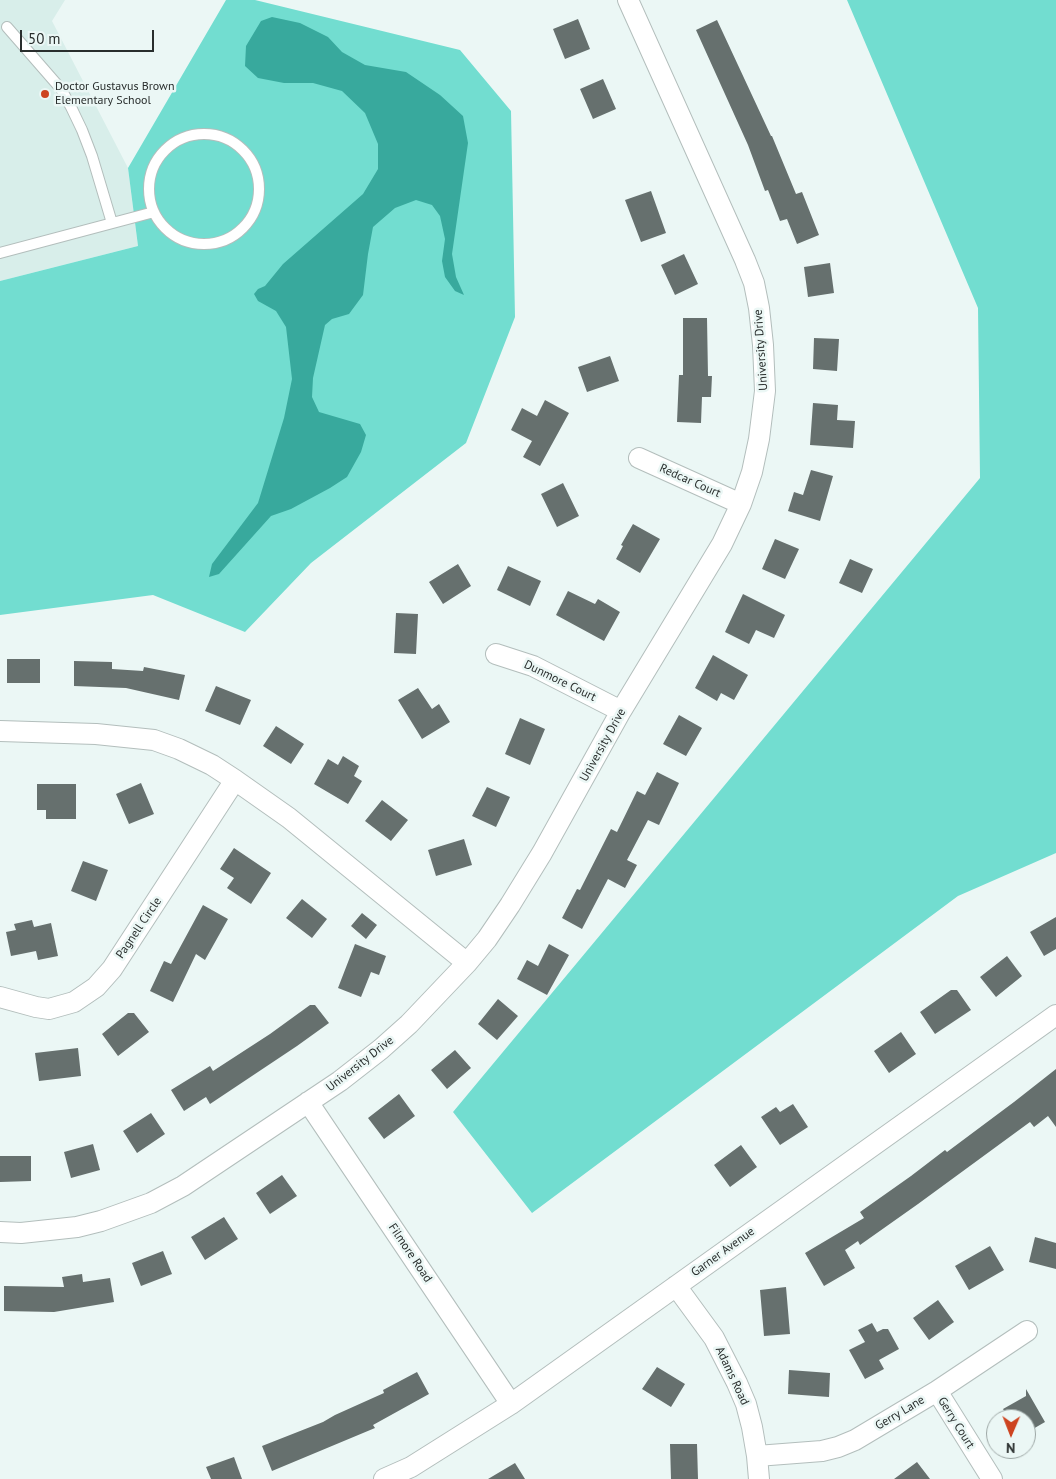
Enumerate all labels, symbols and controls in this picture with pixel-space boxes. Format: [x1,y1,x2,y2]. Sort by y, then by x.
scale bar [22,20,156,52]
text: 50 m [28,29,61,48]
place label: Doctor Gustavus Brown Elementary School [55,80,175,108]
marker: Doctor Gustavus Brown Elementary School [39,88,51,100]
street label: University Drive [751,309,771,391]
street label: Redcar Court [657,461,723,501]
street label: Dunmore Court [522,657,598,705]
street label: University Drive [577,706,629,784]
street label: Pagnell Circle [113,895,165,961]
street label: University Drive [323,1033,397,1095]
street label: Filmore Road [385,1221,435,1285]
street label: Garner Avenue [689,1224,757,1280]
street label: Adams Road [712,1344,752,1408]
street label: Gerry Lane [873,1393,927,1433]
street label: Gerry Court [934,1394,978,1452]
north arrow [986,1409,1036,1459]
text: N [1006,1439,1016,1457]

